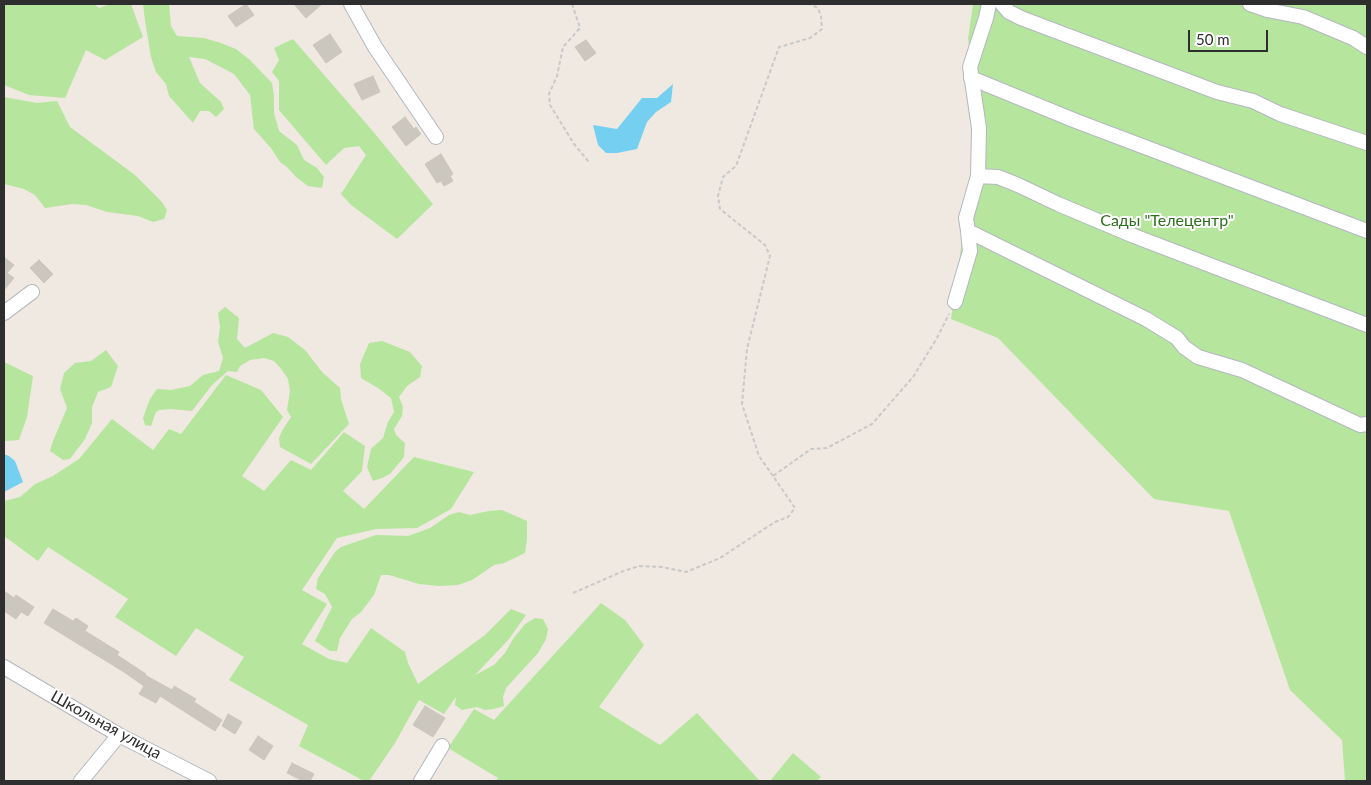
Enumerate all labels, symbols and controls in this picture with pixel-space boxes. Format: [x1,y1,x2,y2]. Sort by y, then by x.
scale bar [1191,20,1271,52]
text: 50 m [1196,30,1230,48]
park label: Сады "Телецентр" [1100,211,1234,231]
street label: Школьная улица [47,687,165,763]

